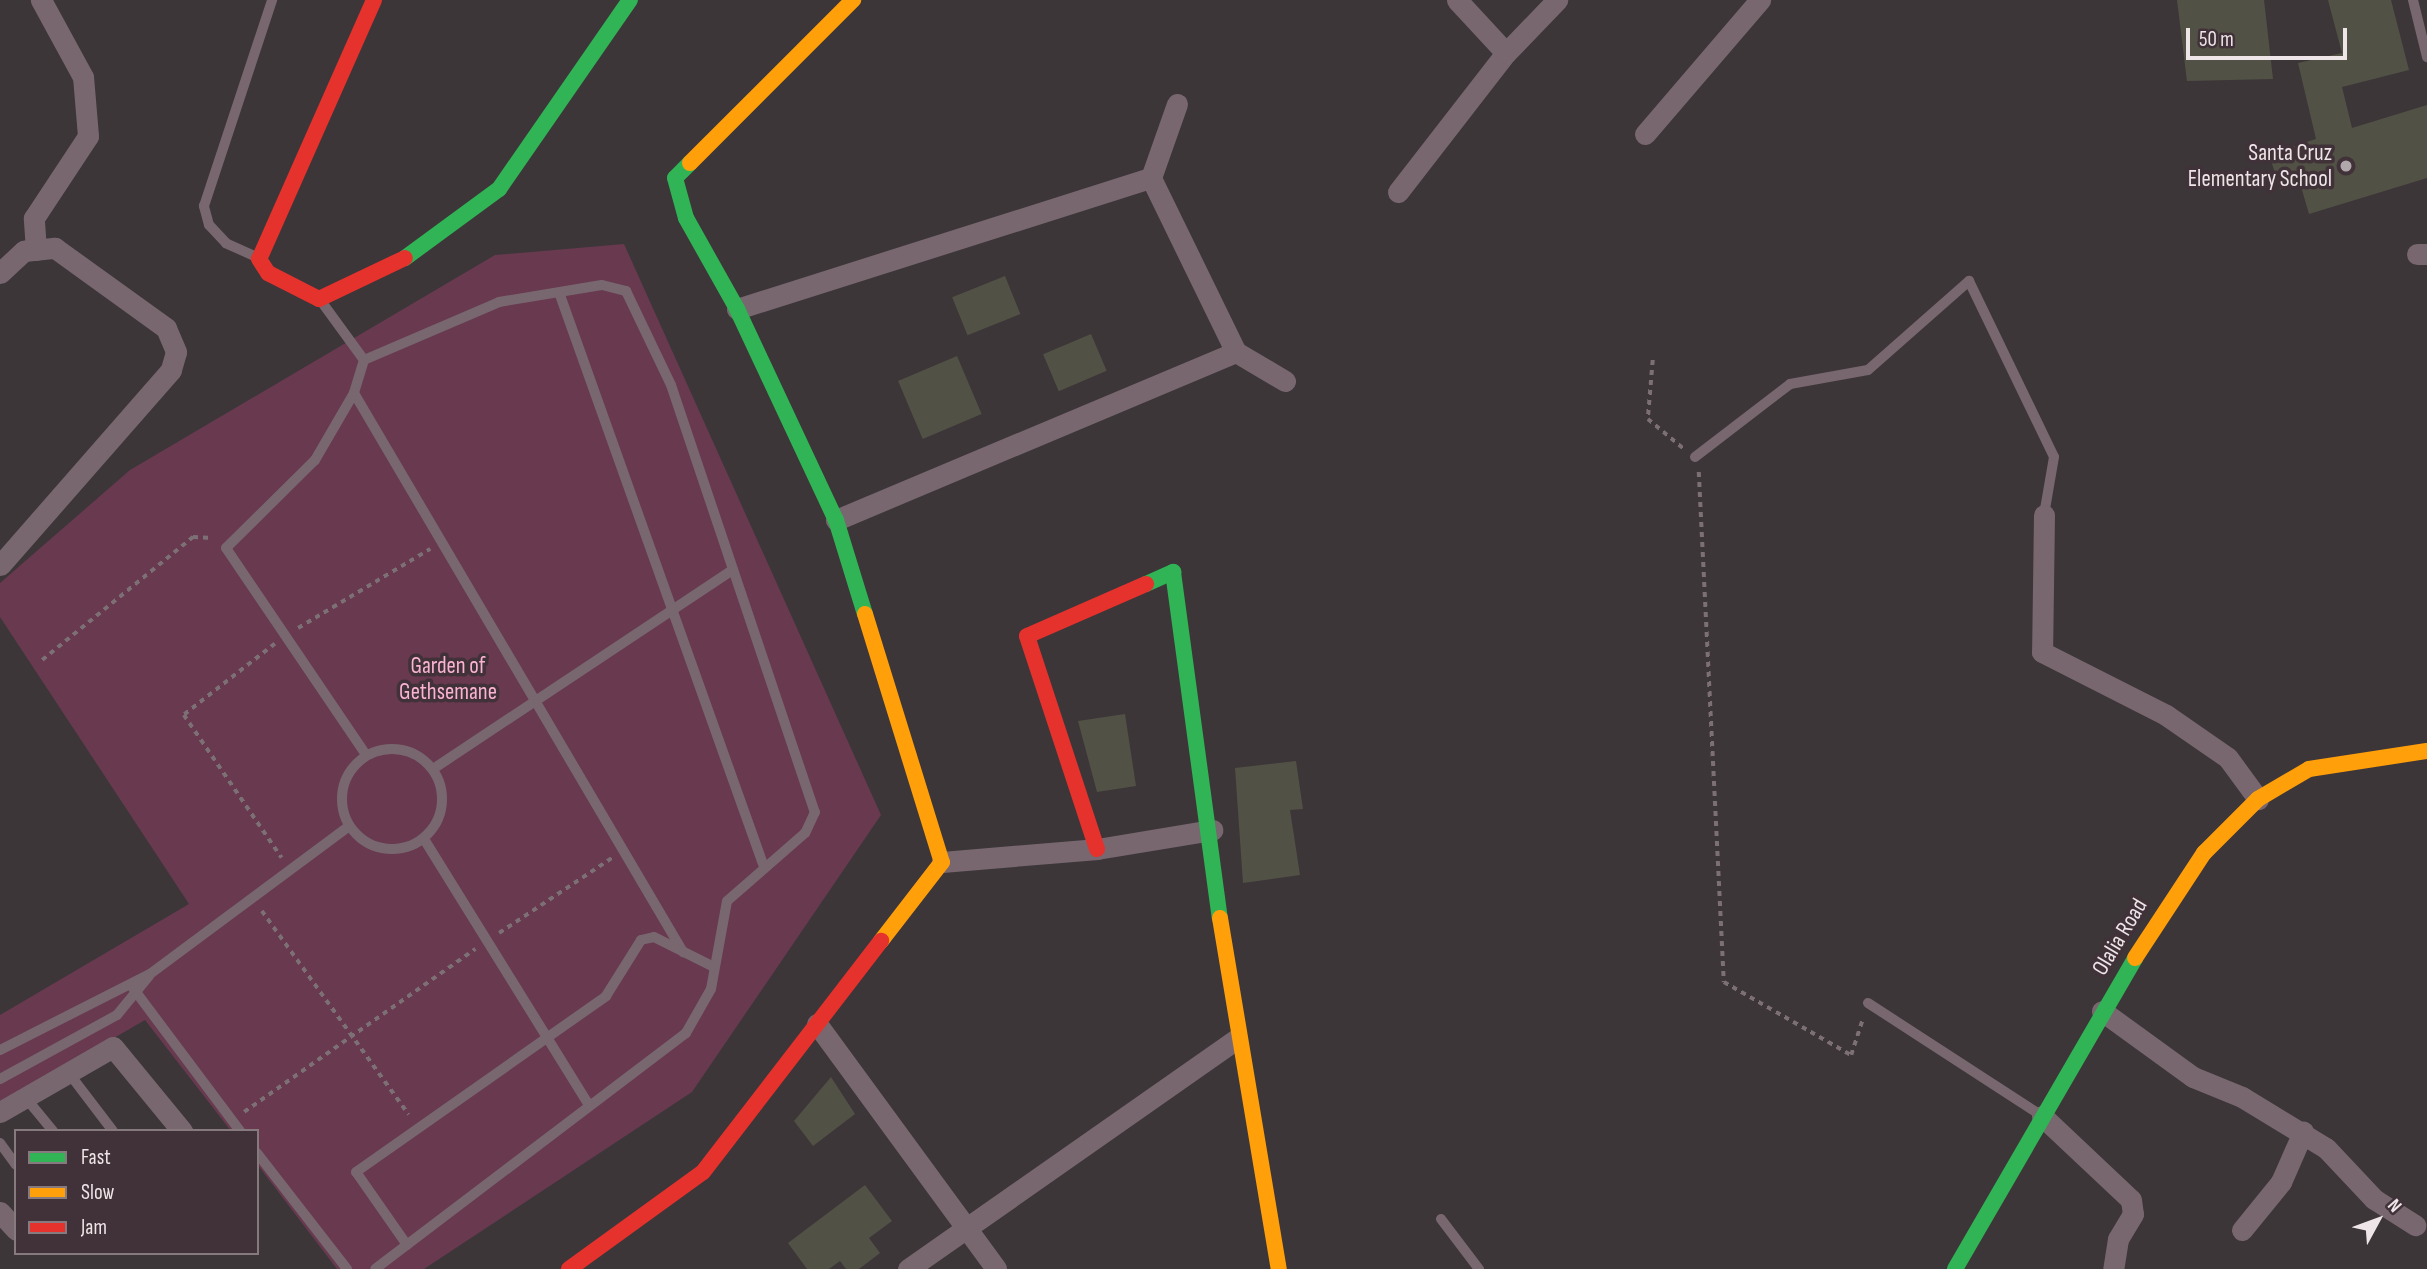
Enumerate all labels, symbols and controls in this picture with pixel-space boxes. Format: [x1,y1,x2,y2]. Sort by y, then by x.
scale bar [2189,14,2350,58]
text: 50 m [2199,27,2234,52]
place label: Santa Cruz Elementary School [2188,139,2332,193]
marker: Santa Cruz Elementary School [2338,158,2354,174]
park label: Garden of Gethsemane [399,652,497,706]
street label: Olalia Road [2086,894,2154,980]
legend [14,1129,259,1255]
text: Fast [81,1145,111,1170]
text: Slow [81,1180,114,1205]
north arrow [2343,1185,2413,1255]
text: N [2382,1195,2406,1217]
text: Jam [81,1215,107,1240]

